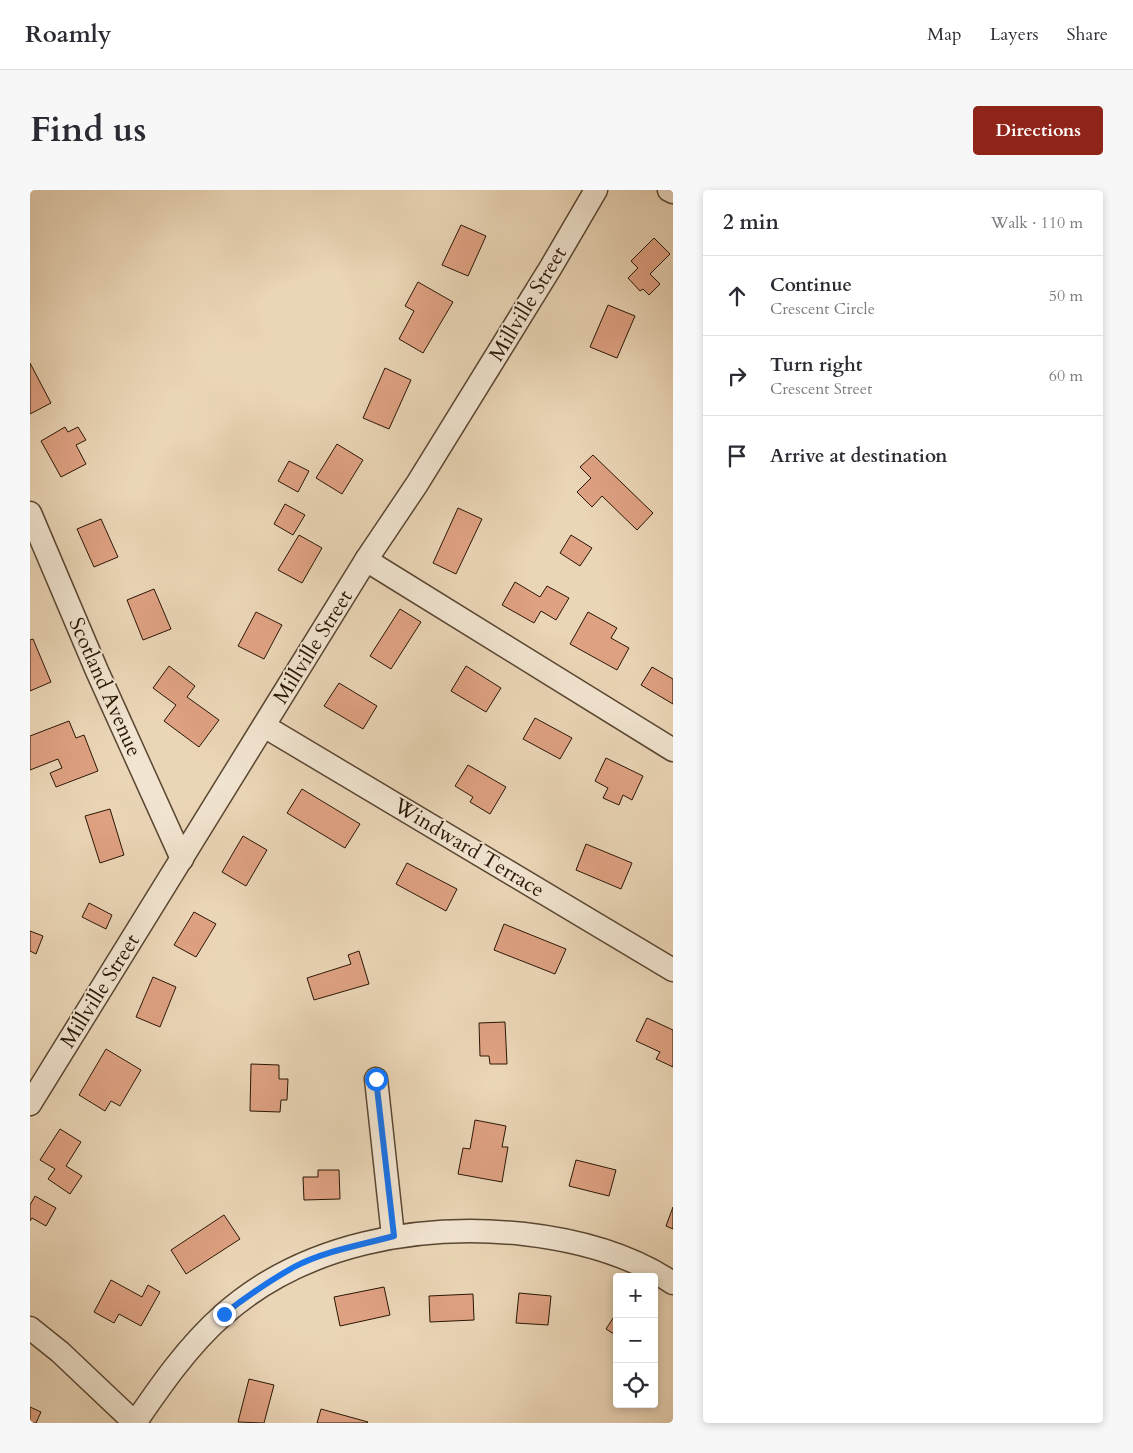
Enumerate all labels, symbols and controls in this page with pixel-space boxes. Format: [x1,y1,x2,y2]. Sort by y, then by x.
text: Roamly [25,18,111,51]
text: Map [927,22,962,47]
text: Layers [990,22,1039,47]
text: Share [1067,22,1108,47]
text: Find us [30,106,146,154]
button: Directions [973,106,1103,155]
text: 2 min [723,208,779,237]
text: Walk · 110 m [991,212,1083,234]
street label: Millville Street [482,241,574,367]
text: Continue [770,272,852,298]
icon: ahead [723,282,751,310]
text: 50 m [1049,285,1083,307]
text: Crescent Circle [770,298,875,320]
text: Turn right [770,352,862,378]
icon: right [723,362,751,390]
text: 60 m [1049,365,1083,387]
text: Crescent Street [770,378,872,400]
icon: arrive [723,442,751,470]
text: Arrive at destination [770,443,947,469]
street label: Millville Street [266,584,360,710]
street label: Scotland Avenue [61,613,149,761]
street label: Windward Terrace [387,791,550,904]
street label: Millville Street [53,928,147,1054]
route start [365,1068,388,1091]
map controls [613,1273,658,1408]
button: + [613,1273,658,1318]
route end [213,1303,236,1326]
button: − [613,1318,658,1363]
button: locate [613,1363,658,1408]

